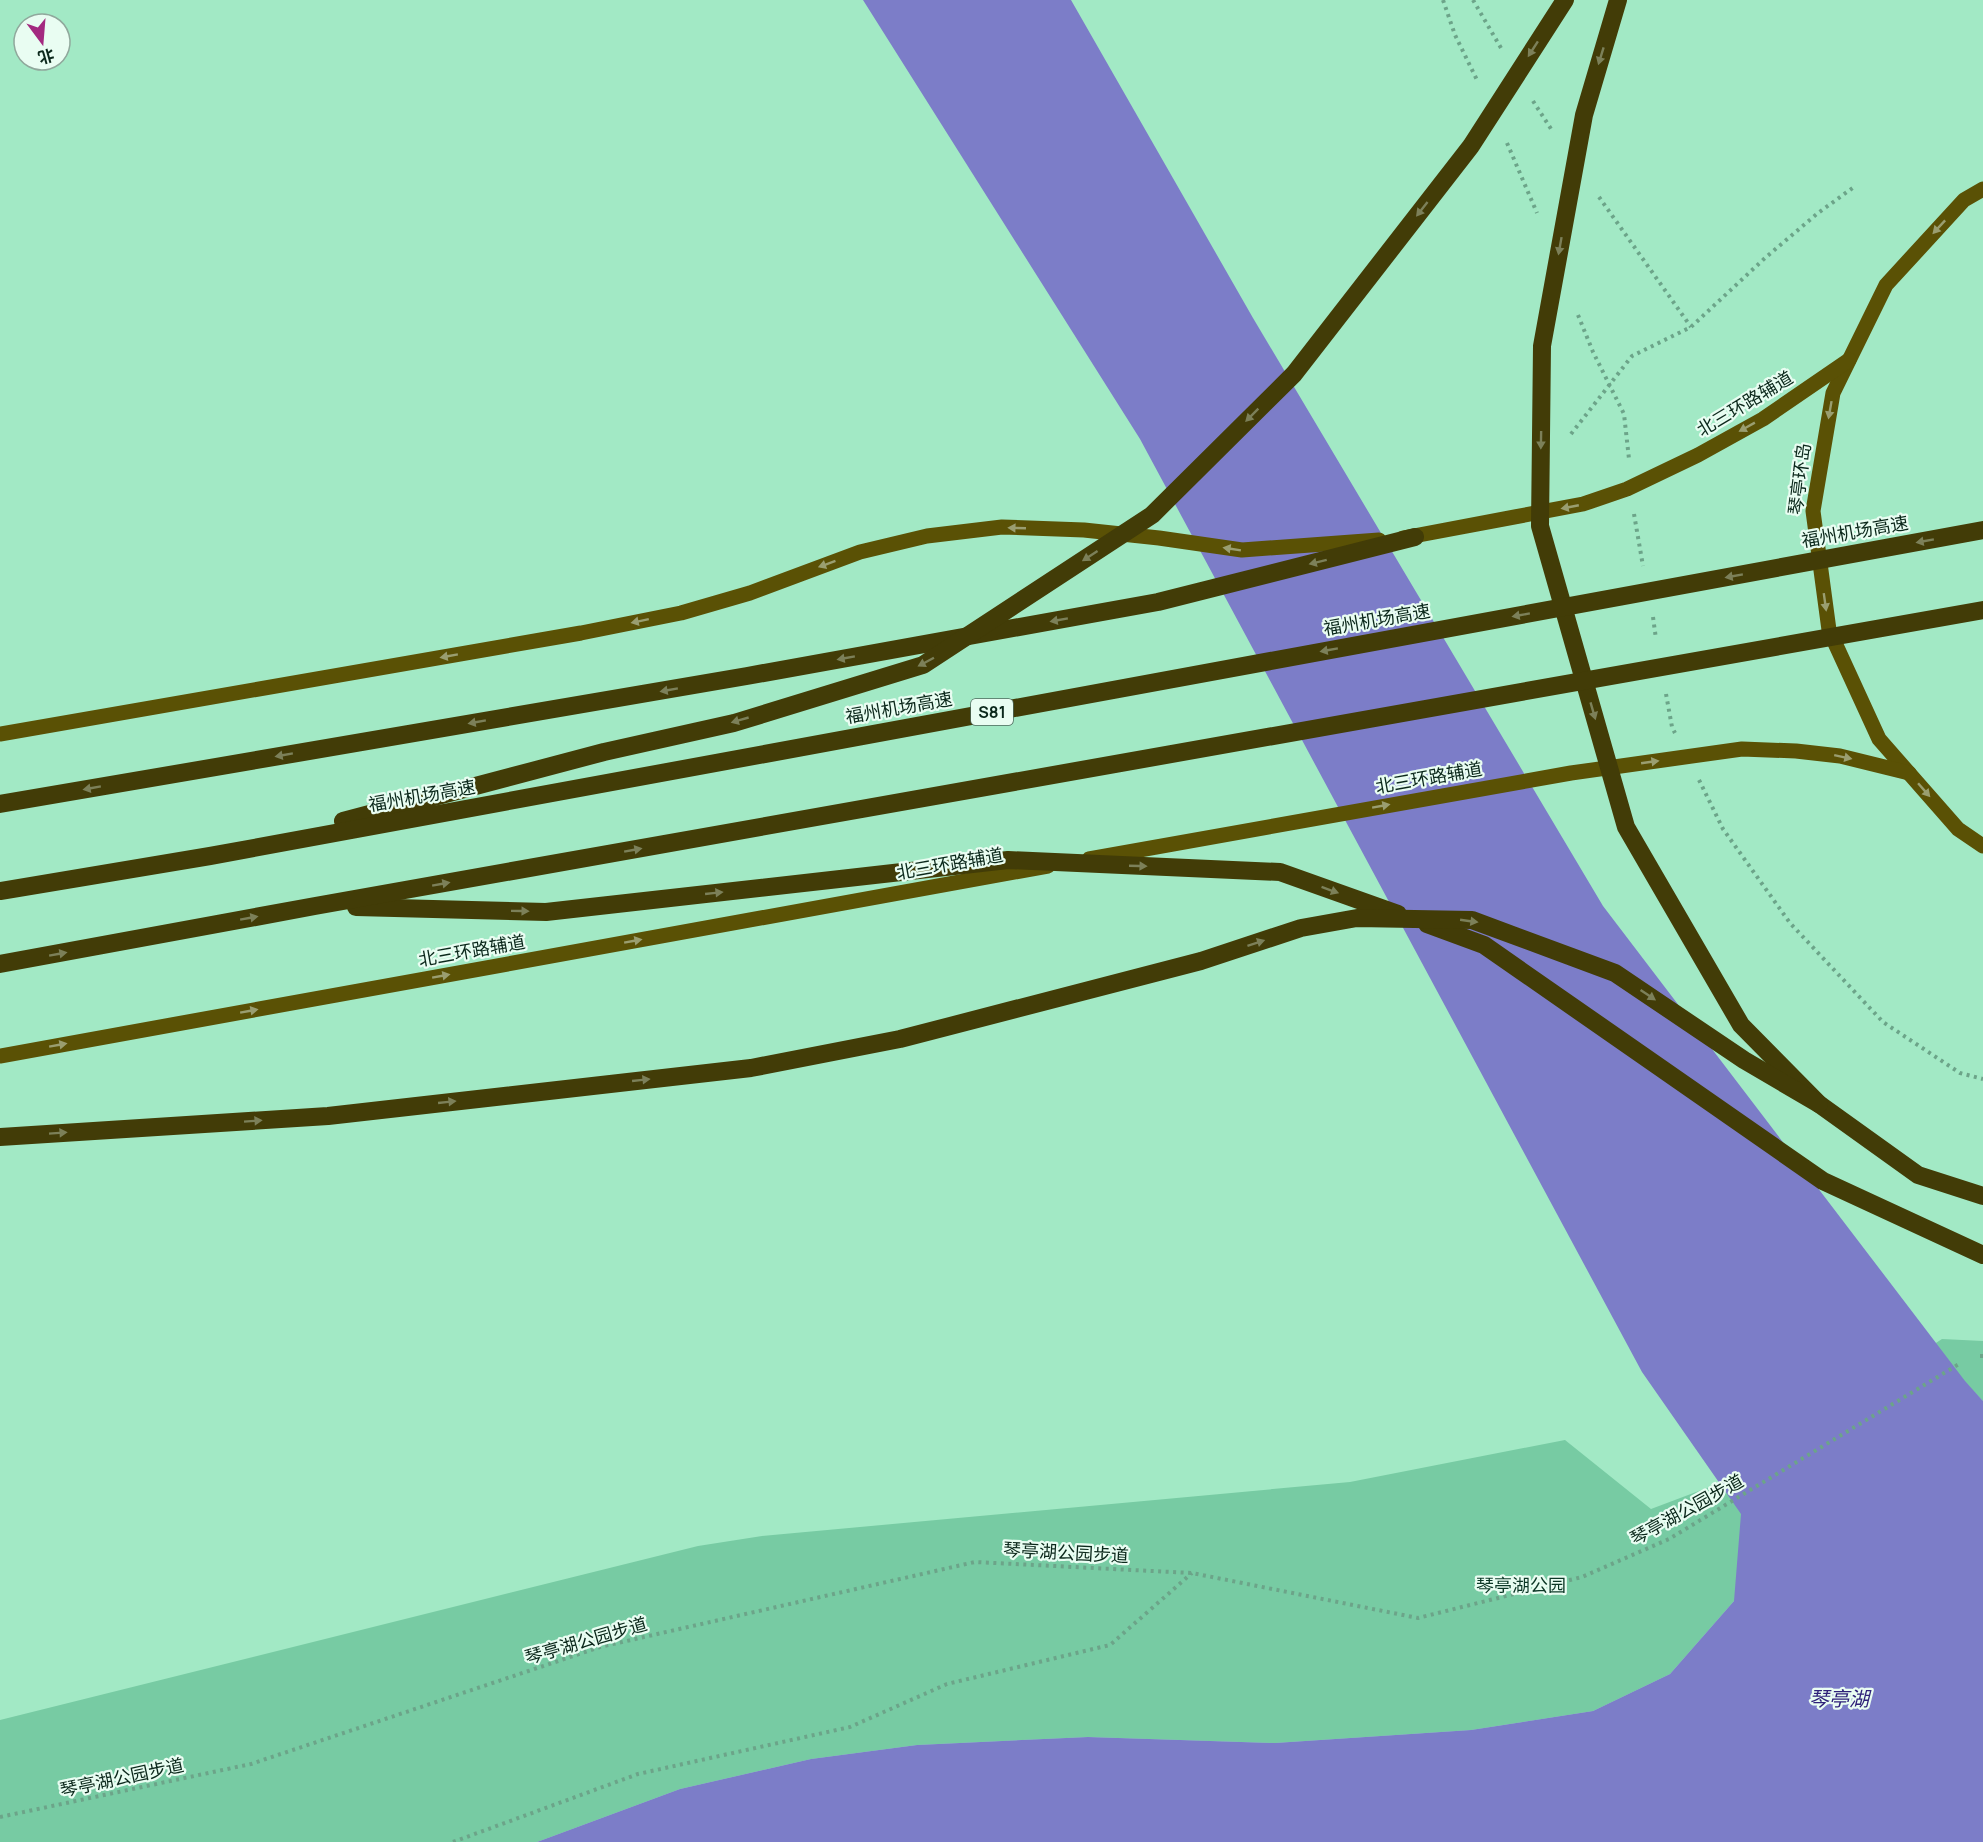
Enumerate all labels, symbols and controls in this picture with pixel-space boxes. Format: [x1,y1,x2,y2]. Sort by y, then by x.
north arrow [12,12,72,72]
one-way arrow [1528,41,1539,57]
text: 北 [35,44,57,69]
one-way arrow [1596,47,1605,65]
one-way arrow [1415,201,1428,217]
one-way arrow [1932,220,1946,235]
one-way arrow [1555,237,1564,256]
street label: 北三环路辅道 [1692,365,1797,441]
one-way arrow [1825,400,1834,419]
one-way arrow [1246,408,1260,422]
one-way arrow [1739,422,1755,433]
one-way arrow [1536,430,1546,449]
street label: 琴亭环岛 [1783,442,1815,516]
one-way arrow [1561,502,1579,512]
street label: 福州机场高速 [1800,510,1910,552]
one-way arrow [1008,523,1027,533]
one-way arrow [1916,536,1935,545]
one-way arrow [1222,544,1241,553]
one-way arrow [1082,550,1098,562]
one-way arrow [1309,557,1327,567]
one-way arrow [818,560,836,570]
one-way arrow [1724,572,1743,581]
one-way arrow [1820,593,1830,612]
street label: 福州机场高速 [1322,598,1432,640]
one-way arrow [1512,611,1531,620]
one-way arrow [1049,616,1068,625]
one-way arrow [631,617,650,626]
one-way arrow [1320,646,1339,655]
one-way arrow [439,652,458,661]
one-way arrow [836,654,855,663]
one-way arrow [917,657,934,667]
one-way arrow [659,685,678,694]
street label: 福州机场高速 [844,686,954,728]
road number: S81 [971,699,1013,725]
one-way arrow [1589,702,1598,720]
one-way arrow [731,716,750,726]
one-way arrow [467,718,486,727]
one-way arrow [275,751,294,760]
one-way arrow [1834,753,1853,762]
street label: 北三环路辅道 [1374,756,1484,798]
one-way arrow [1640,758,1659,767]
street label: 福州机场高速 [367,774,477,816]
one-way arrow [1917,782,1930,797]
one-way arrow [83,784,102,793]
one-way arrow [1372,802,1391,811]
street label: 北三环路辅道 [895,842,1005,884]
one-way arrow [624,845,643,854]
one-way arrow [1129,861,1148,871]
one-way arrow [432,879,451,888]
one-way arrow [1321,885,1339,895]
one-way arrow [705,888,724,898]
one-way arrow [511,907,530,916]
one-way arrow [240,914,259,923]
one-way arrow [1460,917,1479,926]
street label: 北三环路辅道 [417,929,527,971]
one-way arrow [624,936,643,945]
one-way arrow [1247,938,1265,947]
one-way arrow [48,949,67,958]
one-way arrow [432,971,451,980]
one-way arrow [1639,989,1655,1001]
one-way arrow [240,1006,259,1015]
one-way arrow [48,1040,67,1049]
one-way arrow [631,1075,650,1085]
one-way arrow [438,1097,457,1107]
one-way arrow [244,1116,263,1125]
one-way arrow [49,1128,68,1138]
street label: 琴亭湖公园步道 [1626,1468,1747,1550]
street label: 琴亭湖公园步道 [1003,1537,1130,1567]
park label: 琴亭湖公园 [1476,1573,1566,1597]
street label: 琴亭湖公园步道 [522,1611,650,1669]
water label: 琴亭湖 [1809,1685,1872,1712]
street label: 琴亭湖公园步道 [58,1752,186,1802]

